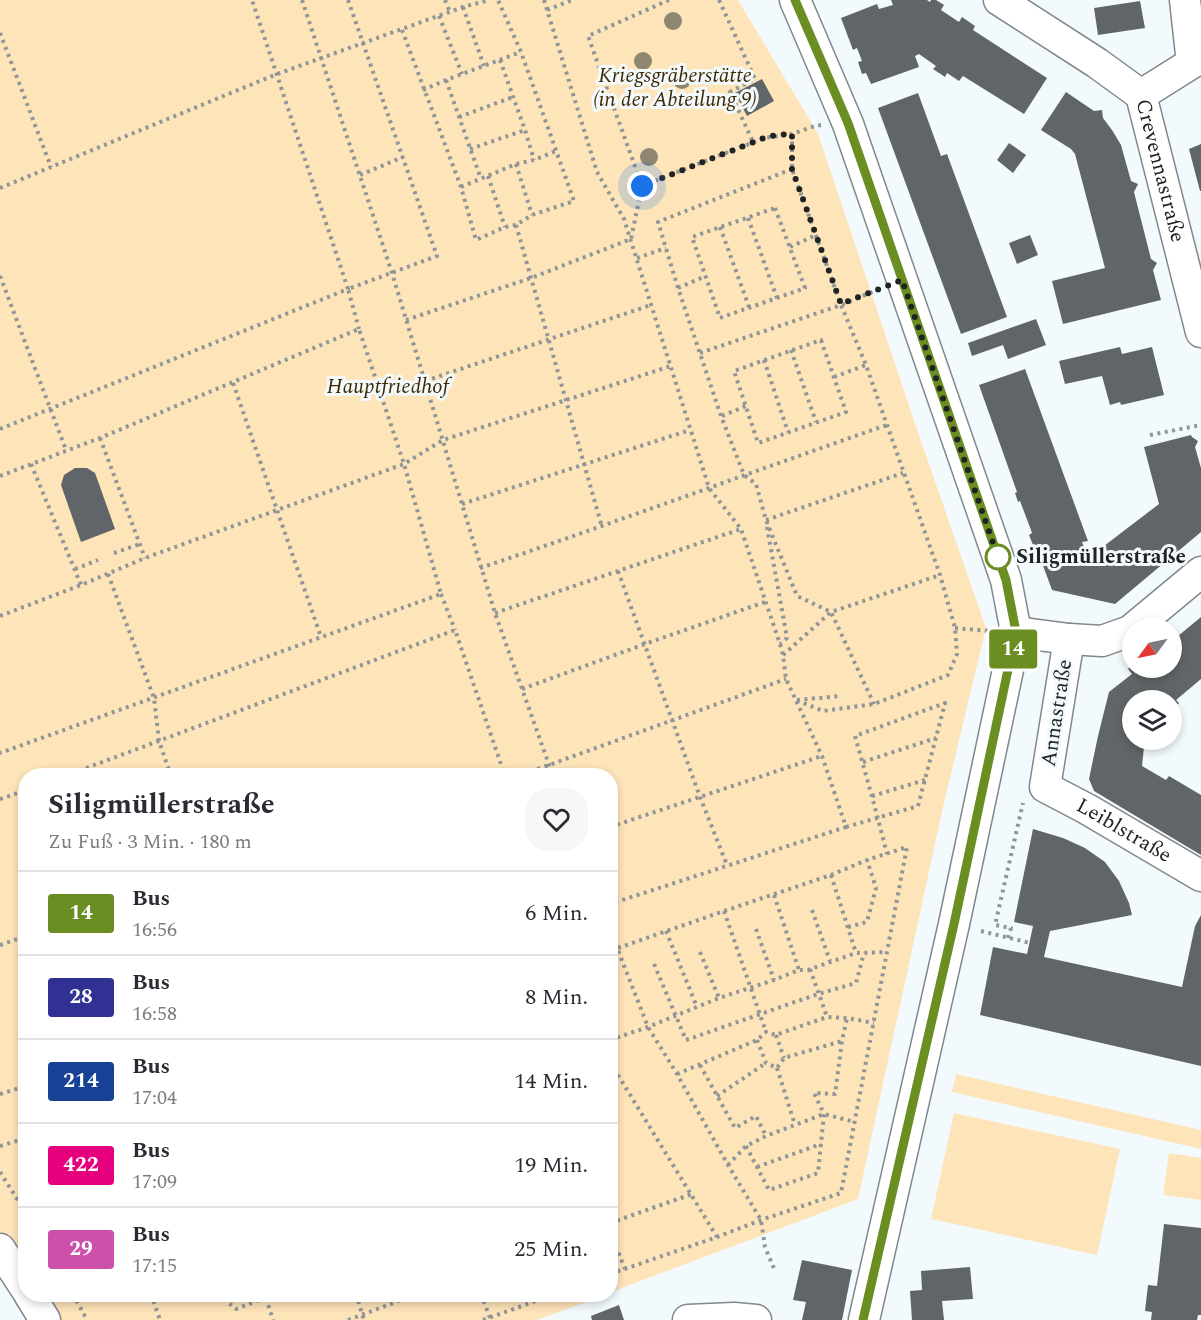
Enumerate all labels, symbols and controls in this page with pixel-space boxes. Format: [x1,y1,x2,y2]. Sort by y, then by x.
park label: Kriegsgräberstätte (in der Abteilung 9) [593,60,757,116]
street label: Crevennastraße [1127,95,1194,246]
your location [627,171,657,201]
park label: Hauptfriedhof [327,371,453,403]
place label: Siligmüllerstraße [1016,541,1186,573]
marker: Siligmüllerstraße [985,544,1011,570]
north arrow [1122,618,1182,678]
map controls [1122,618,1182,750]
line badge: 14 [986,630,1040,668]
text: 14 [1001,633,1025,665]
street label: Annastraße [1033,657,1081,769]
button: layers [1122,690,1182,750]
text: Siligmüllerstraße [48,783,275,826]
button: heart [525,788,588,851]
street label: Leiblstraße [1070,790,1178,871]
text: Zu Fuß · 3 Min. · 180 m [48,827,252,857]
text: Bus [132,882,170,915]
text: 14 [69,897,93,929]
text: 6 Min. [525,897,588,930]
text: 16:56 [132,915,177,945]
text: Bus [132,966,170,999]
text: 28 [69,981,93,1013]
text: 8 Min. [525,981,588,1014]
text: 16:58 [132,999,177,1029]
text: Bus [132,1050,170,1083]
text: 214 [63,1065,99,1097]
text: 14 Min. [514,1065,588,1098]
text: 17:04 [132,1083,177,1113]
text: Bus [132,1134,170,1167]
text: 422 [63,1149,99,1181]
text: 19 Min. [514,1149,588,1182]
text: 17:09 [132,1167,177,1197]
text: Bus [132,1218,170,1251]
text: 29 [69,1233,93,1265]
text: 25 Min. [514,1233,588,1266]
text: 17:15 [132,1251,177,1281]

